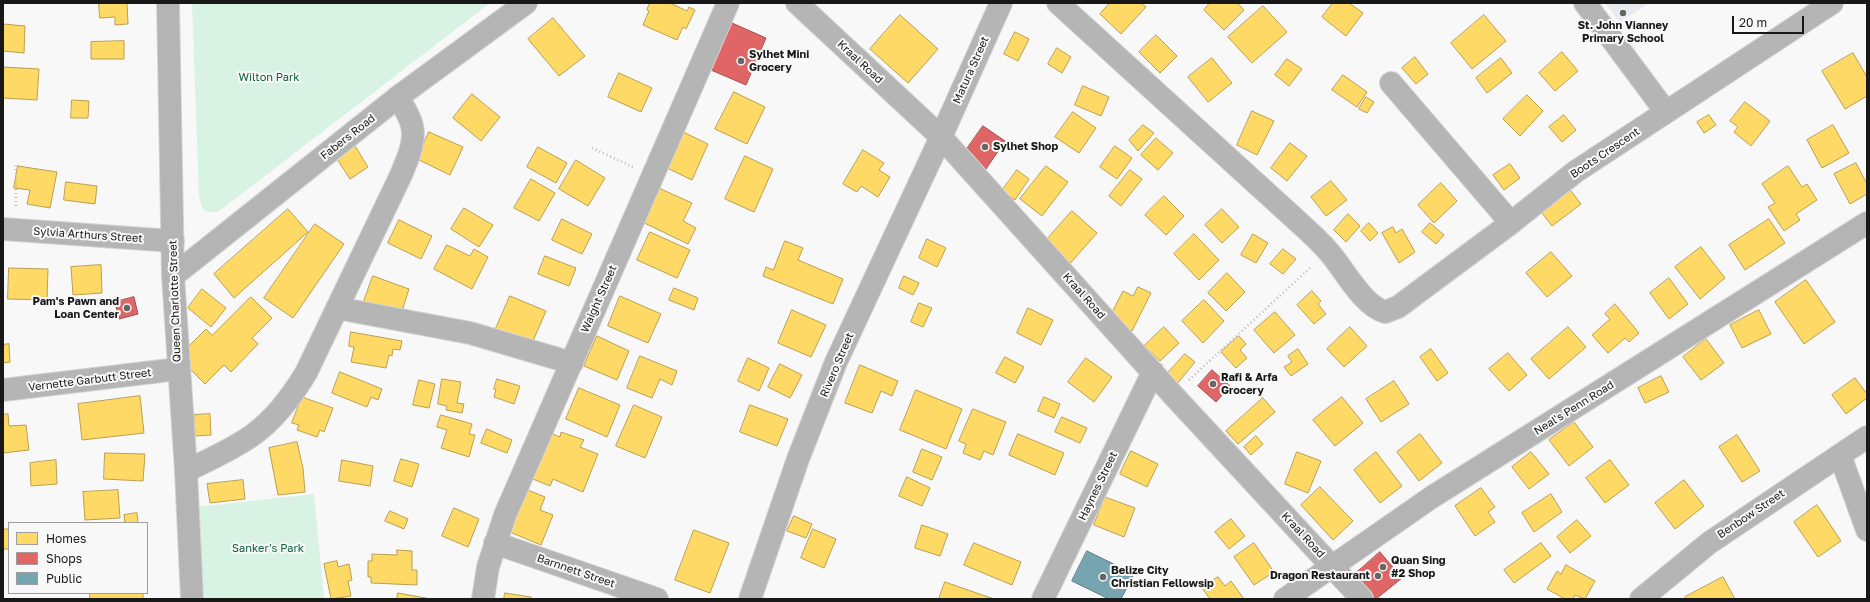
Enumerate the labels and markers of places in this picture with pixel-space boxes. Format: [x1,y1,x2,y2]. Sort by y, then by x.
marker: St. John Vianney Primary School [1618,8,1628,18]
place label: St. John Vianney Primary School [1578,19,1668,45]
place label: Sylhet Mini Grocery [749,48,809,74]
marker: Sylhet Mini Grocery [736,56,746,66]
place label: Sylhet Shop [993,140,1058,154]
marker: Sylhet Shop [980,142,990,152]
place label: Pam's Pawn and Loan Center [33,295,119,321]
marker: Pam's Pawn and Loan Center [122,303,132,313]
place label: Rafi & Arfa Grocery [1221,371,1278,397]
marker: Rafi & Arfa Grocery [1208,379,1218,389]
place label: Quan Sing #2 Shop [1391,554,1446,580]
marker: Quan Sing #2 Shop [1378,562,1388,572]
place label: Belize City Christian Fellowsip [1111,564,1214,590]
place label: Dragon Restaurant [1270,569,1370,583]
marker: Dragon Restaurant [1373,571,1383,581]
marker: Belize City Christian Fellowsip [1098,572,1108,582]

